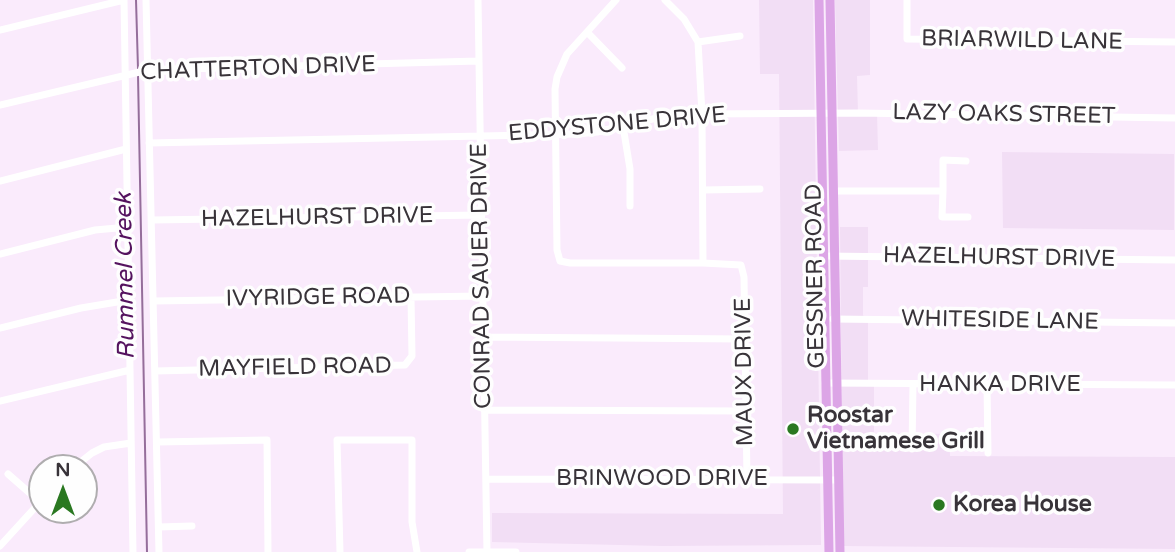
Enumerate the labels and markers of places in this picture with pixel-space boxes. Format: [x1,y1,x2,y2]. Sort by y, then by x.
place label: Roostar Vietnamese Grill [807,402,985,456]
marker: Roostar Vietnamese Grill [785,421,801,437]
place label: Korea House [953,491,1092,519]
marker: Korea House [931,497,947,513]

